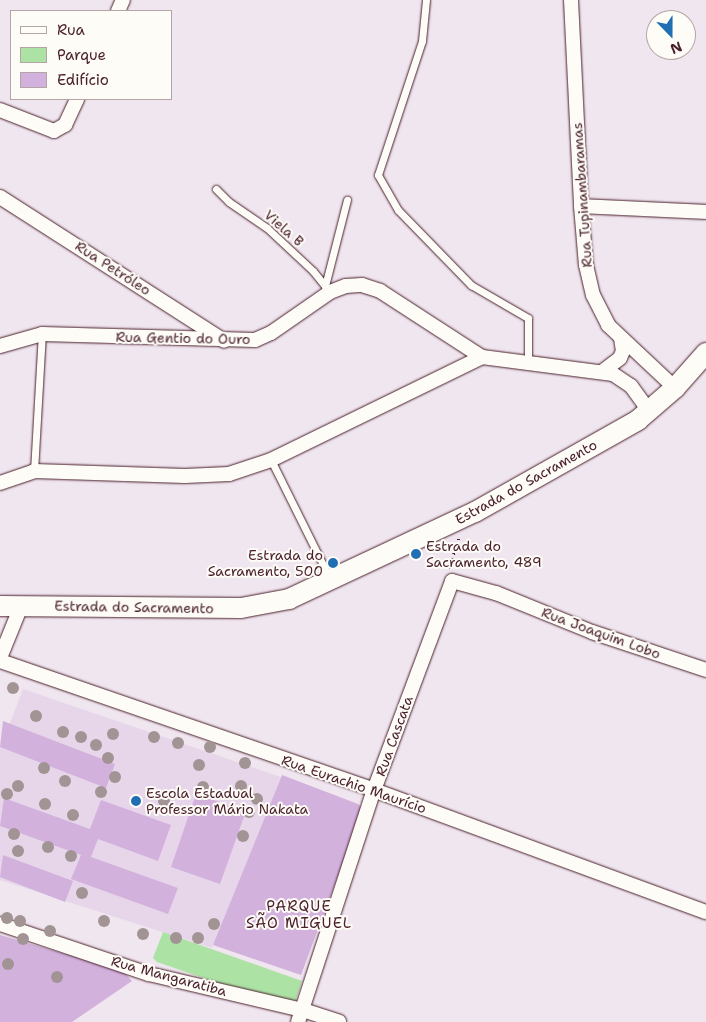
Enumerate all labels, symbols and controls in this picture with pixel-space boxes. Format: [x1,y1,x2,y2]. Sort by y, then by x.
legend [10,10,172,100]
north arrow [646,10,696,60]
text: Rua [57,20,85,40]
text: N [668,38,685,58]
text: Parque [57,45,106,65]
text: Edifício [57,70,109,90]
street label: Rua Tupinambaramas [569,122,595,268]
street label: Viela B [261,206,307,250]
street label: Rua Petróleo [72,237,154,299]
street label: Rua Gentio do Ouro [115,328,251,348]
street label: Estrada do Sacramento [452,436,600,528]
place label: Estrada do Sacramento, 489 [426,538,542,570]
place label: Estrada do Sacramento, 500 [208,547,323,580]
marker: Estrada do Sacramento, 489 [410,548,422,560]
marker: Estrada do Sacramento, 500 [327,557,339,569]
street label: Estrada do Sacramento [54,597,214,617]
street label: Rua Joaquim Lobo [539,604,663,662]
street label: Rua Cascata [372,693,416,779]
street label: Rua Eurachio Maurício [279,751,429,817]
place label: Escola Estadual Professor Mário Nakata [146,785,308,818]
marker: Escola Estadual Professor Mário Nakata [130,795,142,807]
district label: PARQUE SÃO MIGUEL [245,897,353,932]
street label: Rua Mangaratiba [109,952,229,1000]

